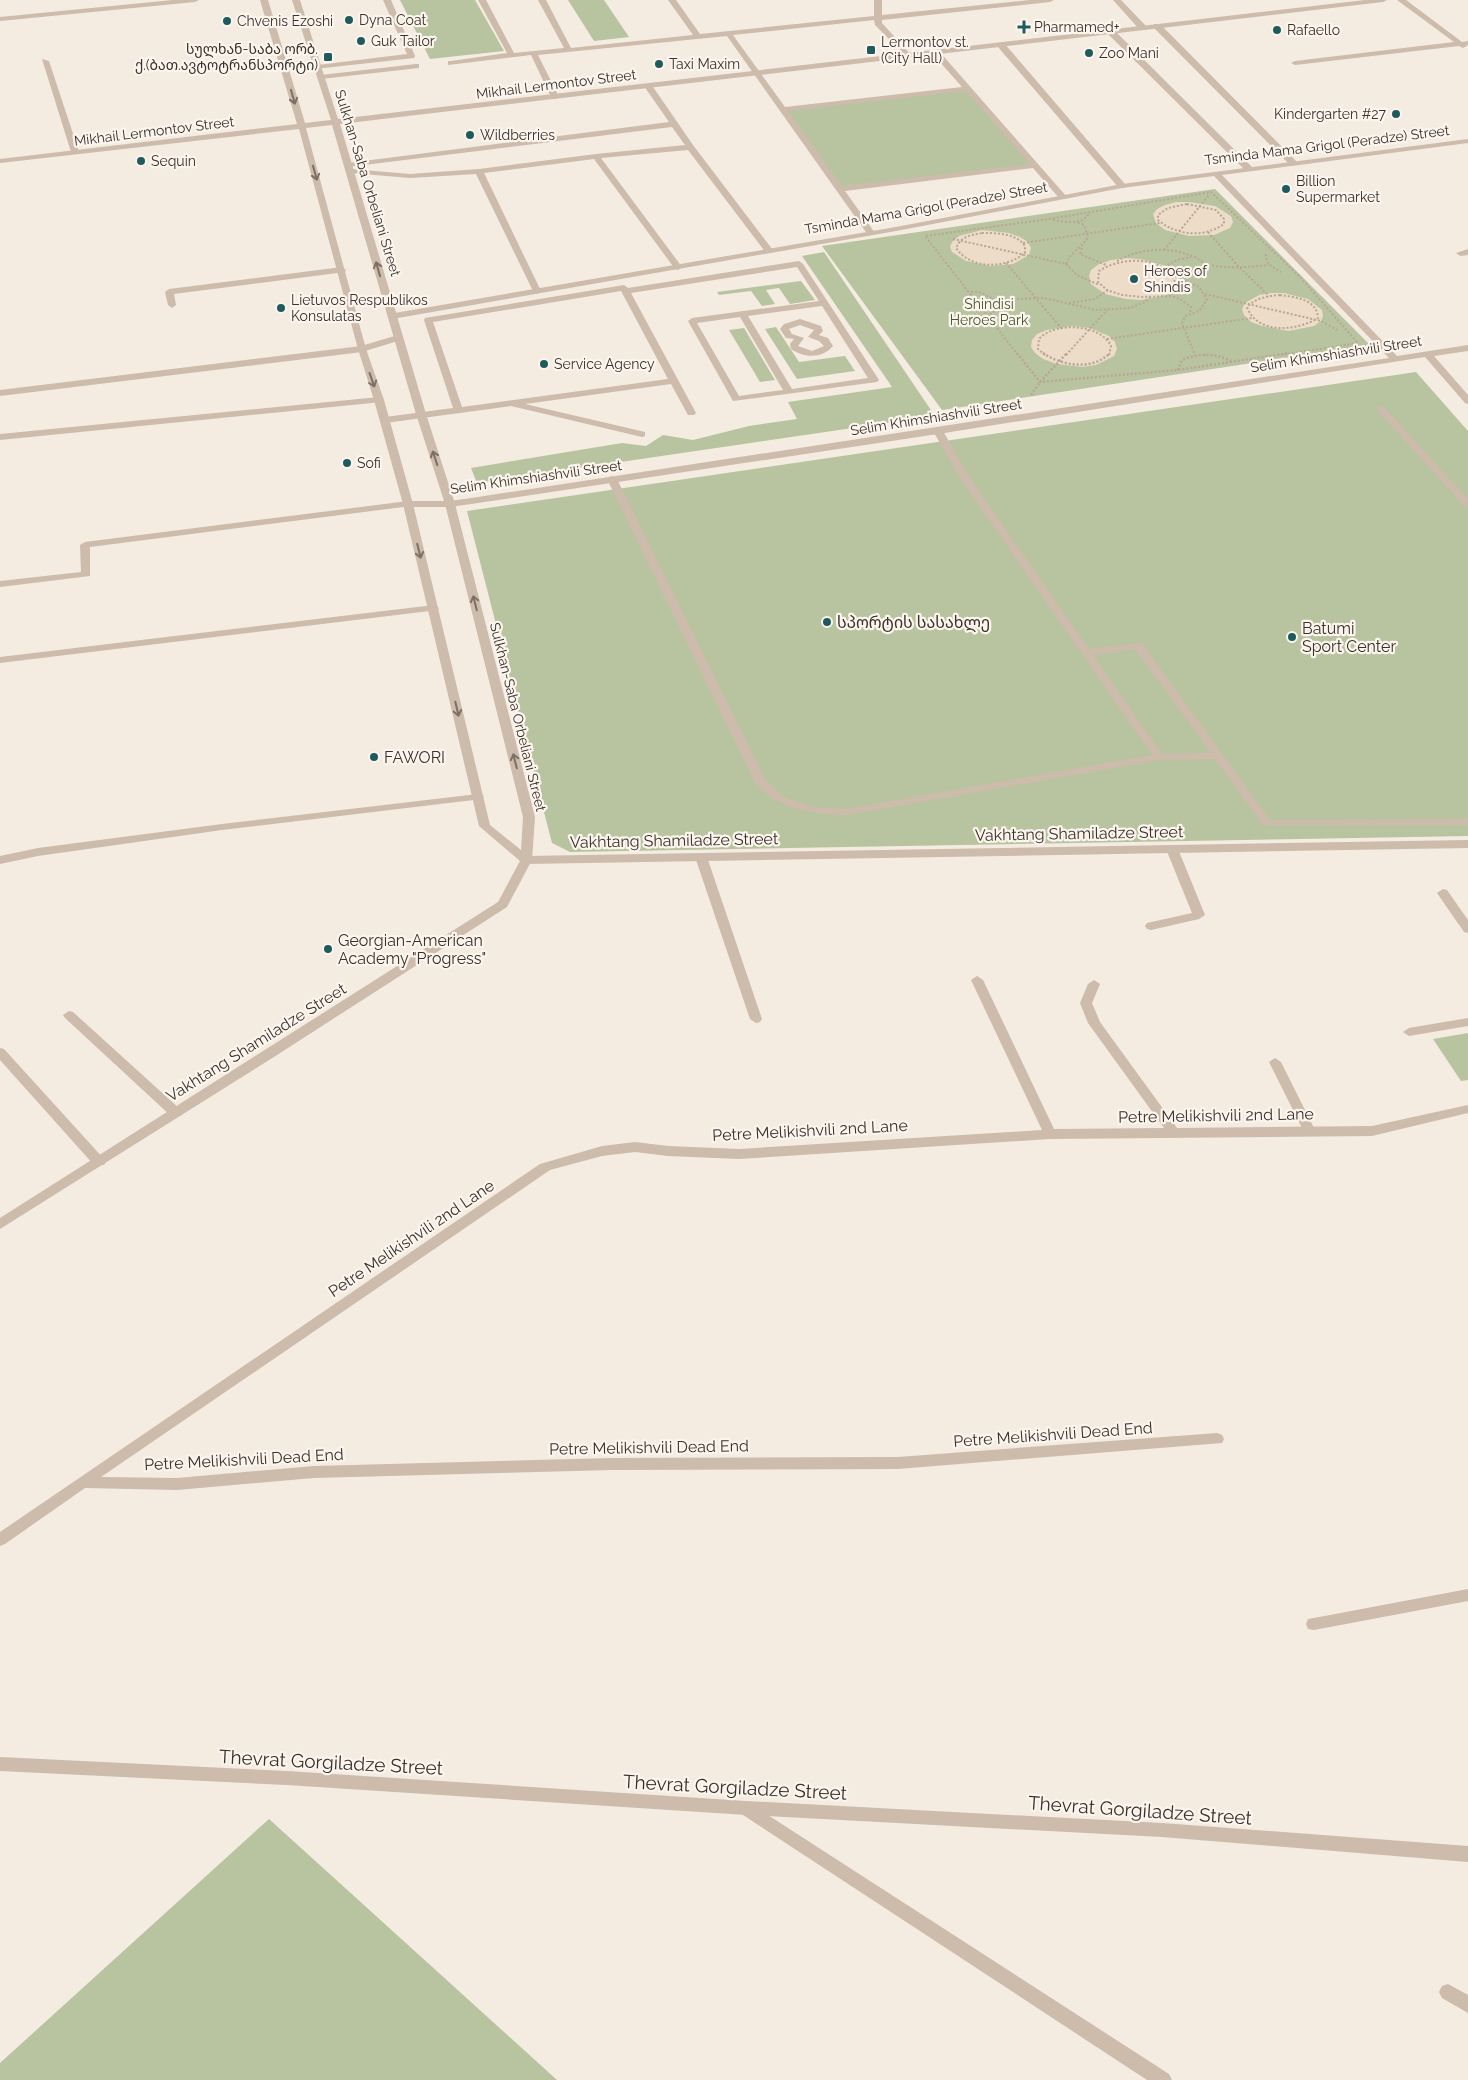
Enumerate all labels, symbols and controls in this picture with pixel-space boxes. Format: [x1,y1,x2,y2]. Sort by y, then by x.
place label: Dyna Coat [359,12,426,28]
place label: Chvenis Ezoshi [237,13,333,29]
marker: Dyna Coat [343,14,355,26]
marker: Chvenis Ezoshi [221,15,233,27]
place label: Pharmamed+ [1034,19,1120,35]
marker: Pharmamed+ [1018,21,1030,33]
place label: Rafaello [1287,22,1340,38]
marker: Rafaello [1271,24,1283,36]
place label: Guk Tailor [371,33,435,49]
place label: Lermontov st. (City Hall) [881,34,969,66]
marker: Guk Tailor [355,35,367,47]
place label: სულხან-საბა ორბ. ქ.(ბათ.ავტოტრანსპორტი) [135,41,318,74]
marker: Lermontov st. (City Hall) [865,44,877,56]
place label: Zoo Mani [1099,45,1159,61]
marker: Zoo Mani [1083,47,1095,59]
marker: სულხან-საბა ორბ. ქ.(ბათ.ავტოტრანსპორტი) [322,51,334,63]
place label: Taxi Maxim [669,56,740,72]
marker: Taxi Maxim [653,58,665,70]
street label: Mikhail Lermontov Street [475,66,637,102]
street label: Sulkhan-Saba Orbeliani Street [332,88,404,278]
one-way arrow [288,89,298,105]
place label: Kindergarten #27 [1274,106,1386,122]
marker: Kindergarten #27 [1390,108,1402,120]
street label: Mikhail Lermontov Street [73,113,235,149]
street label: Tsminda Mama Grigol (Peradze) Street [1204,122,1451,168]
place label: Wildberries [480,127,555,143]
marker: Wildberries [464,129,476,141]
place label: Sequin [151,153,196,169]
marker: Sequin [135,155,147,167]
one-way arrow [311,164,320,180]
place label: Billion Supermarket [1296,173,1380,205]
street label: Tsminda Mama Grigol (Peradze) Street [803,179,1049,237]
marker: Billion Supermarket [1280,183,1292,195]
one-way arrow [373,261,383,277]
place label: Heroes of Shindis [1144,263,1208,295]
marker: Heroes of Shindis [1128,273,1140,285]
place label: Lietuvos Respublikos Konsulatas [291,292,428,324]
park label: Shindisi Heroes Park [950,296,1029,328]
marker: Lietuvos Respublikos Konsulatas [275,302,287,314]
street label: Selim Khimshiashvili Street [1249,333,1423,375]
place label: Service Agency [554,356,655,372]
marker: Service Agency [538,358,550,370]
one-way arrow [368,372,377,387]
street label: Selim Khimshiashvili Street [849,396,1023,438]
one-way arrow [429,450,439,466]
place label: Sofi [357,455,381,471]
marker: Sofi [341,457,353,469]
street label: Selim Khimshiashvili Street [449,457,623,497]
one-way arrow [415,543,424,559]
one-way arrow [470,596,479,612]
place label: სპორტის სასახლე [837,613,990,633]
marker: სპორტის სასახლე [821,616,833,628]
place label: Batumi Sport Center [1302,619,1396,656]
street label: Sulkhan-Saba Orbeliani Street [487,621,549,813]
marker: Batumi Sport Center [1286,631,1298,643]
one-way arrow [453,701,462,717]
place label: FAWORI [384,748,445,767]
marker: FAWORI [368,751,380,763]
one-way arrow [510,753,519,769]
street label: Vakhtang Shamiladze Street [975,822,1184,845]
street label: Vakhtang Shamiladze Street [570,829,779,852]
place label: Georgian-American Academy "Progress" [338,931,486,968]
marker: Georgian-American Academy "Progress" [322,943,334,955]
street label: Vakhtang Shamiladze Street [163,979,350,1106]
street label: Petre Melikishvili 2nd Lane [1118,1104,1314,1127]
street label: Petre Melikishvili 2nd Lane [712,1116,908,1145]
street label: Petre Melikishvili 2nd Lane [325,1176,498,1301]
street label: Petre Melikishvili Dead End [953,1418,1153,1451]
street label: Petre Melikishvili Dead End [549,1436,749,1459]
street label: Petre Melikishvili Dead End [144,1445,344,1474]
street label: Thevrat Gorgiladze Street [218,1745,444,1779]
street label: Thevrat Gorgiladze Street [622,1770,848,1804]
street label: Thevrat Gorgiladze Street [1027,1791,1253,1829]

